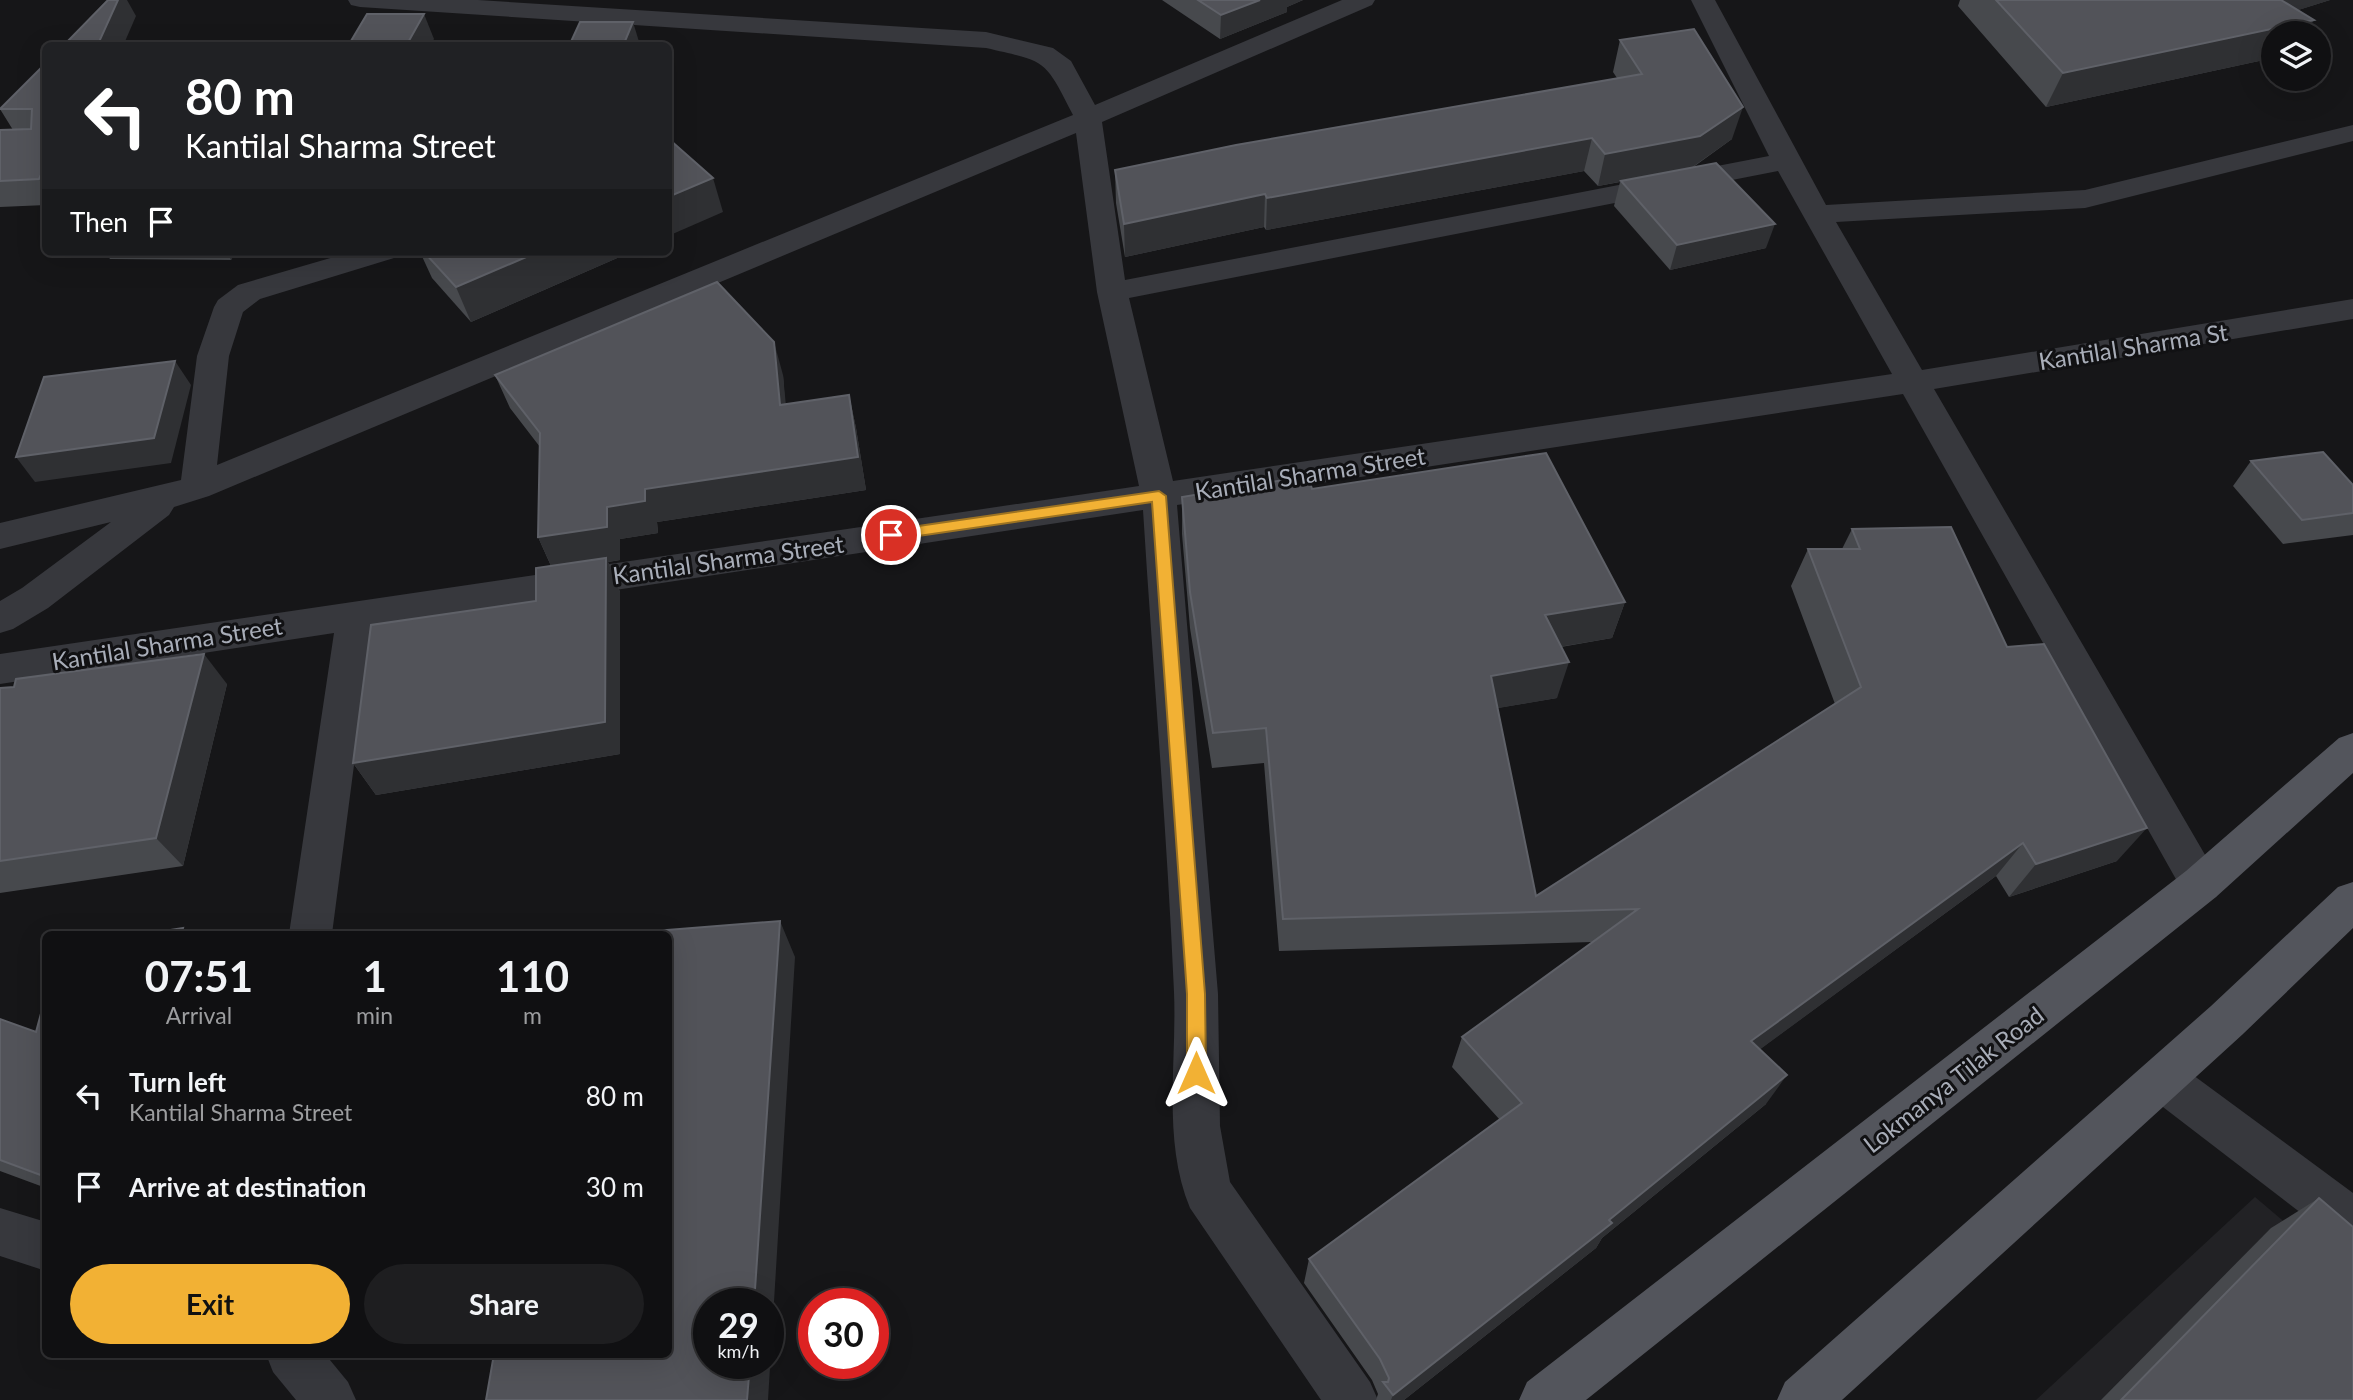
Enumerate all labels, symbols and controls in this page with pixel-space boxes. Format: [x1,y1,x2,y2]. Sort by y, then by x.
map controls [2261,21,2331,91]
button: layers [2261,21,2331,91]
text: 80 m [185,67,295,125]
icon: left [70,70,161,161]
text: Kantilal Sharma Street [185,126,496,165]
icon: arrive [142,203,180,241]
text: Then [70,206,128,238]
street label: Kantilal Sharma St [2036,317,2230,375]
street label: Kantilal Sharma Street [1193,440,1428,506]
pin [861,505,921,565]
icon: arrive [872,516,910,554]
street label: Kantilal Sharma Street [611,528,846,590]
street label: Kantilal Sharma Street [50,610,285,676]
text: 07:51 [145,951,253,1001]
text: 1 [362,951,387,1001]
text: 110 [496,951,569,1001]
street label: Lokmanya Tilak Road [1857,1000,2049,1158]
text: Arrival [166,1001,232,1029]
text: min [356,1001,393,1029]
text: m [523,1001,542,1029]
position arrow [1159,1036,1233,1110]
text: Turn left [129,1066,226,1098]
icon: left [70,1077,108,1115]
text: 80 m [586,1080,644,1112]
text: Kantilal Sharma Street [129,1098,352,1126]
icon: arrive [70,1168,108,1206]
text: Arrive at destination [129,1171,366,1203]
text: 30 m [586,1171,644,1203]
button: Exit [70,1264,350,1344]
button: Share [364,1264,644,1344]
speed limit sign: 30 [798,1288,889,1379]
text: 29 [718,1303,759,1345]
text: km/h [717,1340,760,1362]

